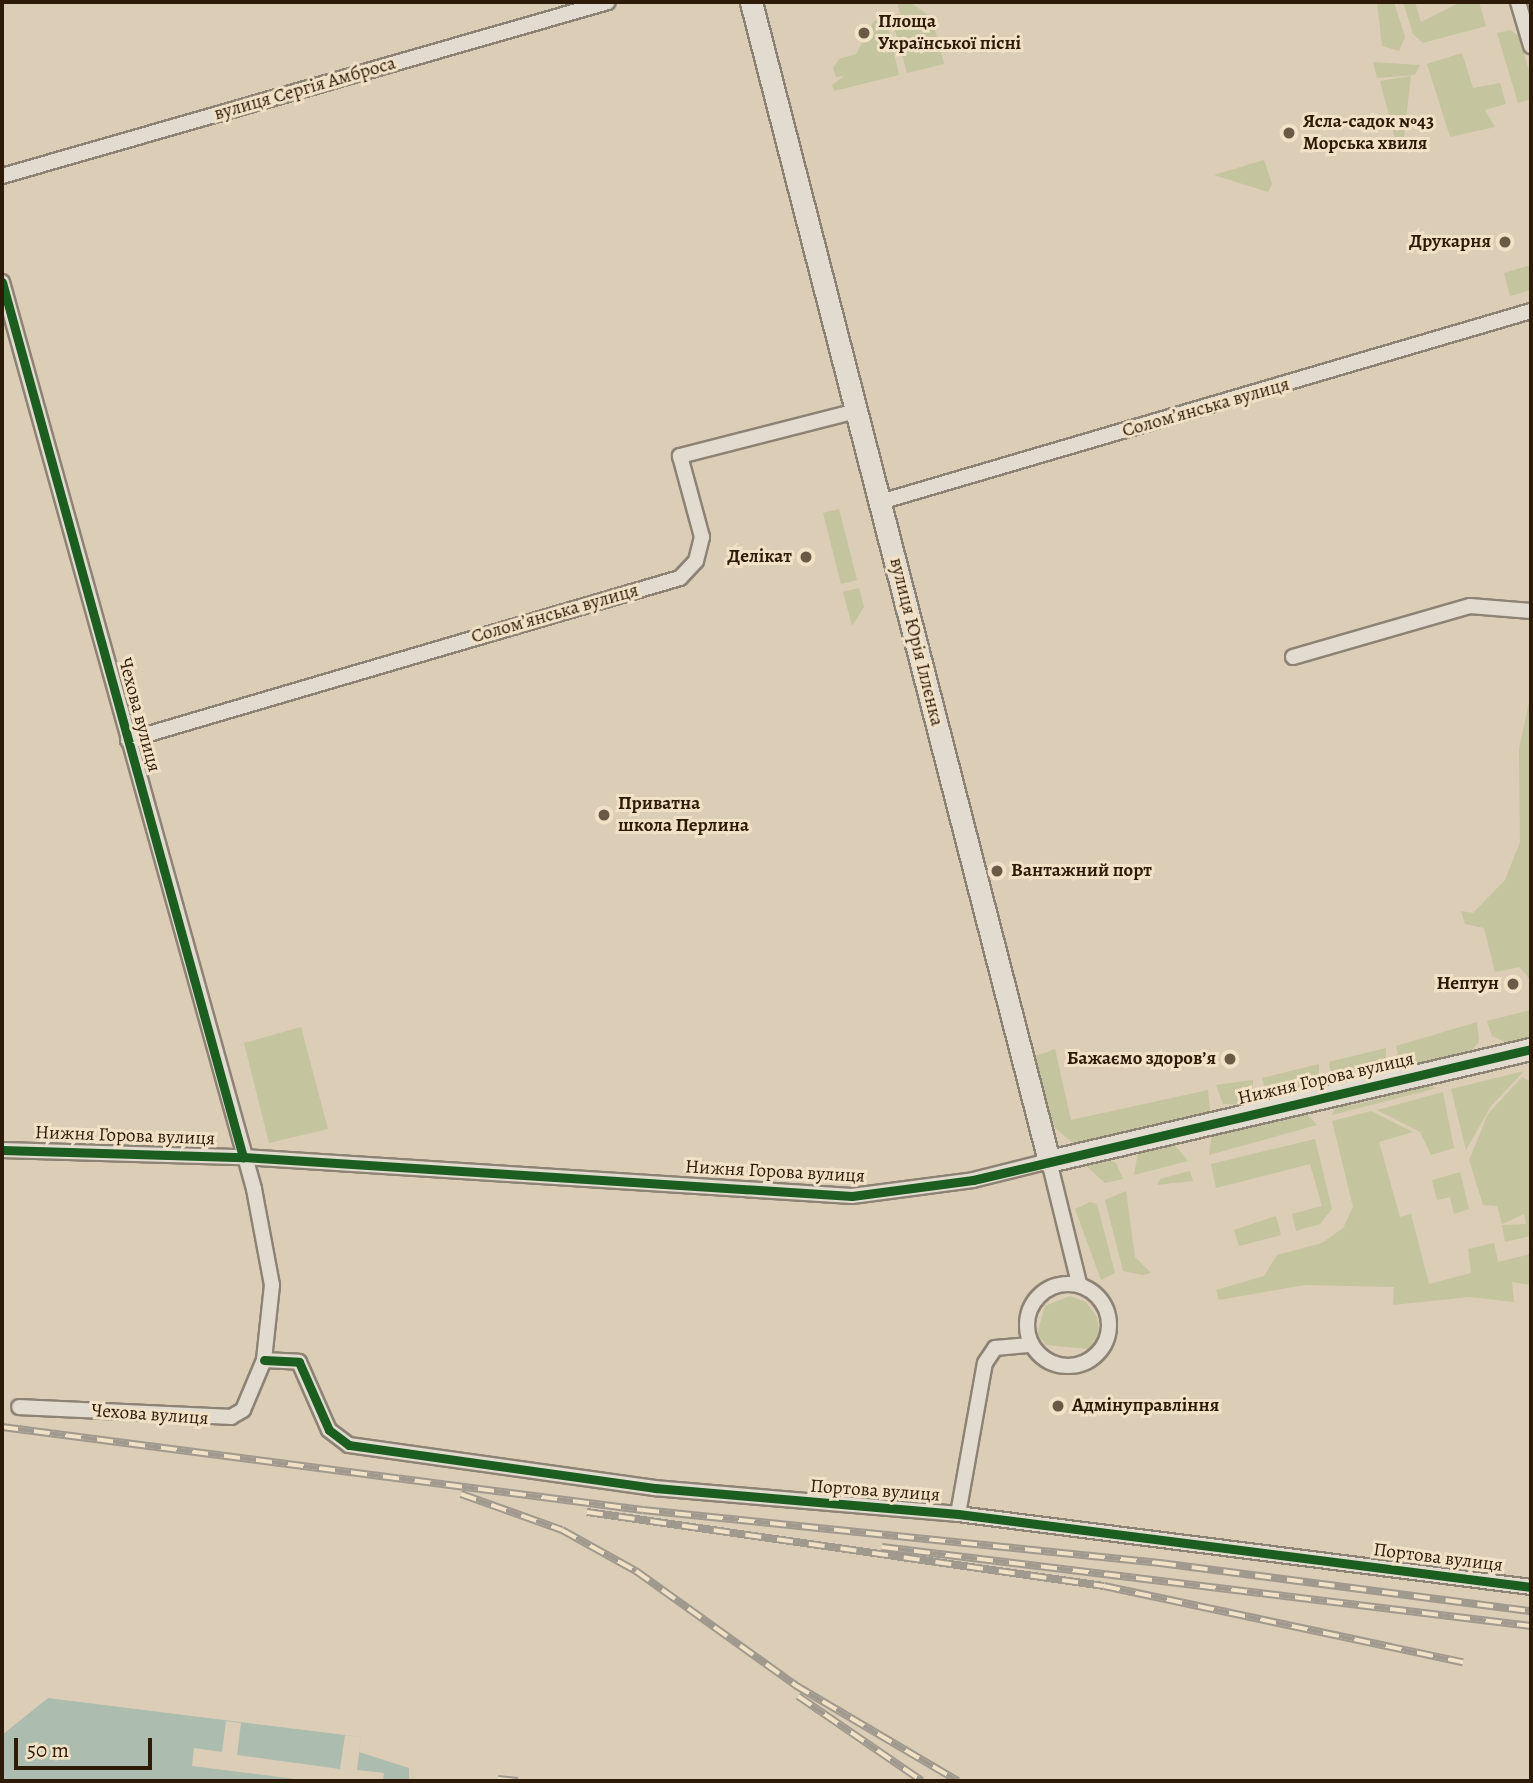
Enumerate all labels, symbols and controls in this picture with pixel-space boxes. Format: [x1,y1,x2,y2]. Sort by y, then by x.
place label: Площа Української пісні [878,11,1021,55]
marker: Площа Української пісні [856,25,872,41]
street label: вулиця Сергія Амброса [212,52,398,126]
place label: Ясла-садок №43 Морська хвиля [1303,111,1434,155]
marker: Ясла-садок №43 Морська хвиля [1281,125,1297,141]
place label: Друкарня [1409,231,1491,253]
marker: Друкарня [1497,234,1513,250]
street label: Соломʼянська вулиця [1120,373,1292,443]
place label: Делікат [727,546,792,568]
marker: Делікат [798,549,814,565]
street label: вулиця Юрія Іллєнка [884,555,948,729]
street label: Соломʼянська вулиця [469,579,641,649]
street label: Чехова вулиця [113,655,165,775]
place label: Приватна школа Перлина [618,793,749,837]
marker: Приватна школа Перлина [596,807,612,823]
place label: Вантажний порт [1011,860,1152,882]
marker: Вантажний порт [989,863,1005,879]
place label: Нептун [1436,973,1499,995]
marker: Нептун [1505,976,1521,992]
place label: Бажаємо здоровʼя [1067,1048,1216,1070]
street label: Нижня Горова вулиця [1236,1048,1416,1110]
marker: Бажаємо здоровʼя [1222,1051,1238,1067]
street label: Нижня Горова вулиця [35,1121,215,1151]
street label: Нижня Горова вулиця [684,1156,866,1188]
place label: Адмінуправління [1072,1395,1219,1417]
marker: Адмінуправління [1050,1398,1066,1414]
street label: Чехова вулиця [91,1400,209,1430]
street label: Портова вулиця [809,1475,941,1507]
street label: Портова вулиця [1372,1539,1504,1577]
scale bar [18,1724,156,1768]
text: 50 m [27,1736,69,1764]

